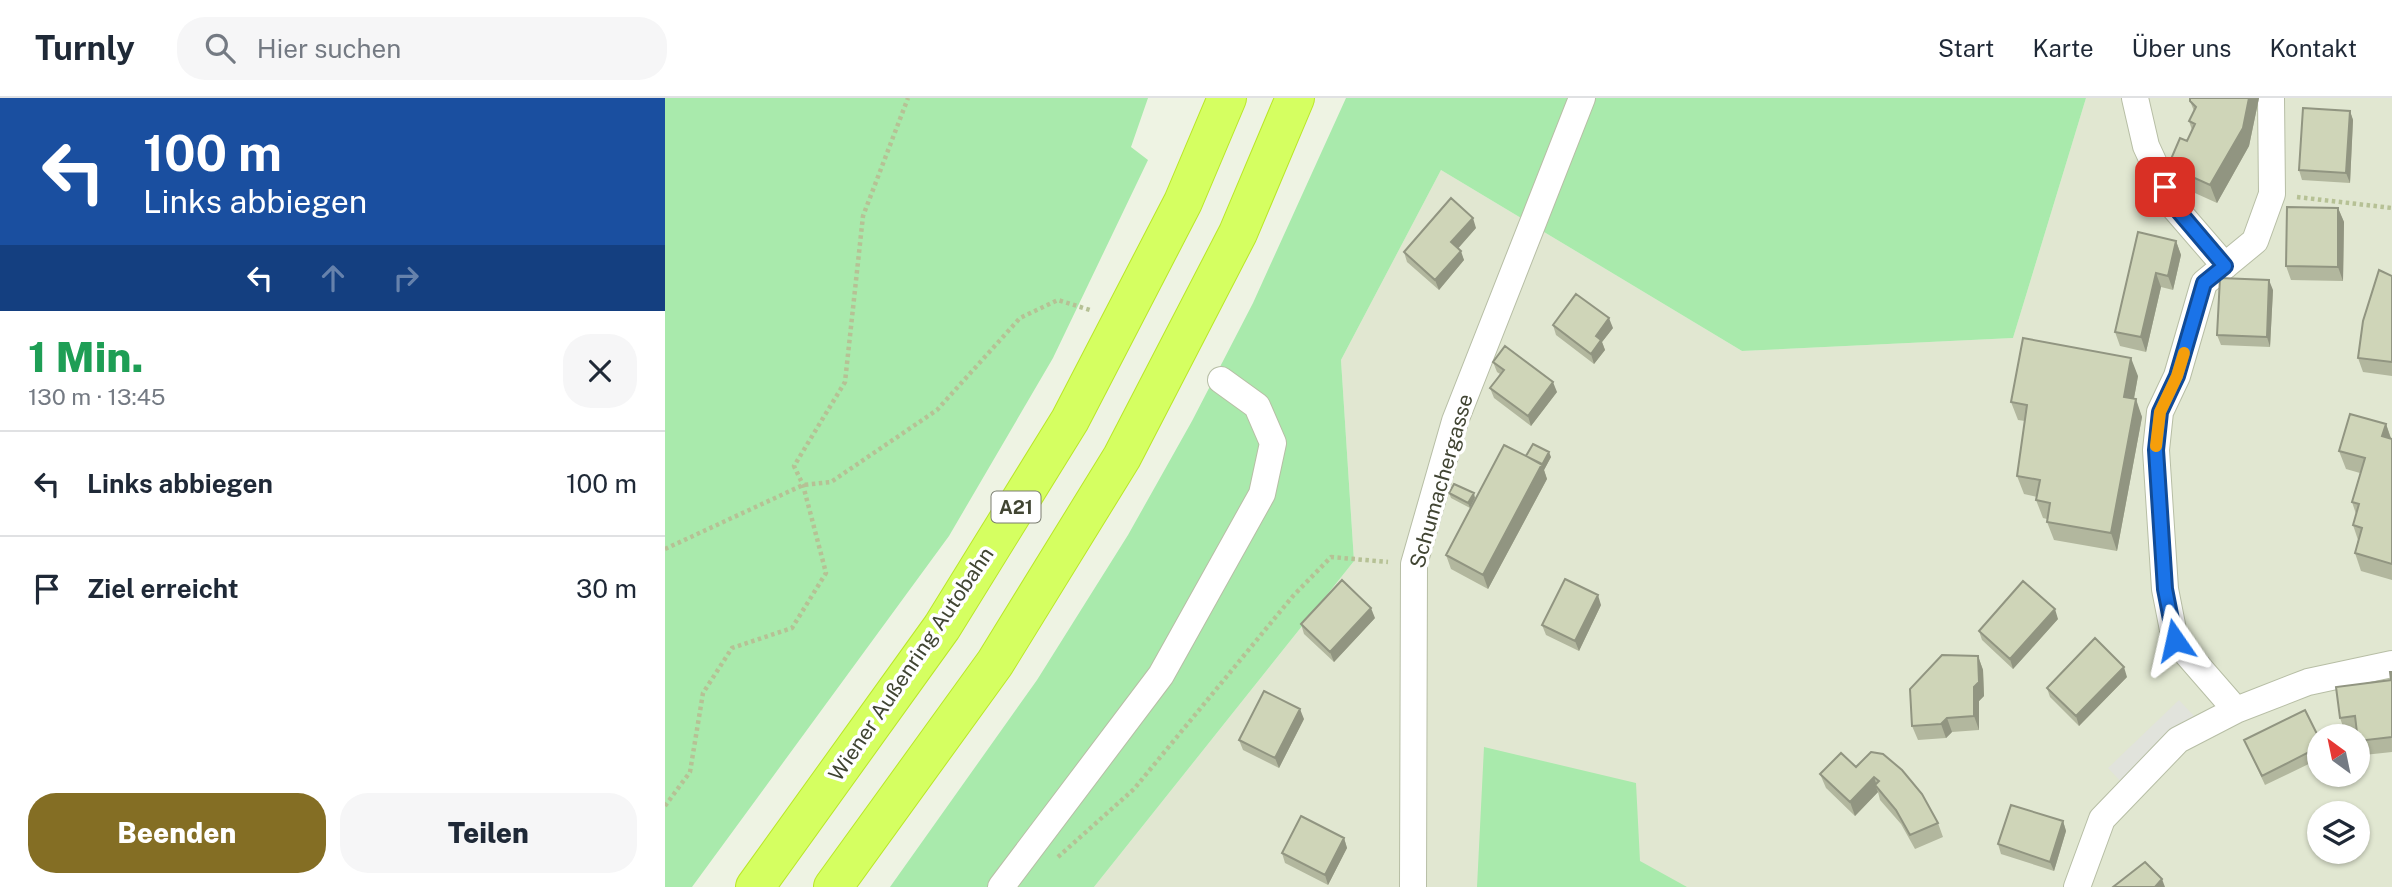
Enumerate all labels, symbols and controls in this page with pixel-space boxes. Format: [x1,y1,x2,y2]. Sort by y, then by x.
search box [177,17,667,80]
text: Turnly [35,29,135,67]
icon: search [201,29,239,67]
text: Hier suchen [257,33,401,64]
text: Start [1938,34,1994,62]
text: Karte [2032,34,2094,62]
text: Über uns [2132,34,2231,62]
text: Kontakt [2269,34,2357,62]
text: 100 m [143,124,282,182]
icon: left [28,126,119,217]
pin [2135,157,2195,217]
icon: arrive [2146,168,2184,206]
text: Links abbiegen [143,183,367,220]
icon: left [241,259,279,297]
icon: ahead [314,259,352,297]
icon: right [387,259,425,297]
text: 1 Min. [28,332,144,381]
button: close [563,334,637,408]
text: 130 m · 13:45 [28,383,165,410]
street label: Schumachergasse [1404,391,1478,571]
icon: left [28,465,66,503]
text: Links abbiegen [87,468,273,499]
text: 100 m [566,468,637,499]
road number: A21 [991,492,1041,522]
street label: Wiener Außenring Autobahn [823,542,999,786]
icon: arrive [28,570,66,608]
text: Ziel erreicht [87,573,239,604]
text: 30 m [576,573,637,604]
position arrow [2138,603,2212,677]
north arrow [2307,724,2369,788]
map controls [2307,724,2370,864]
button: Beenden [28,793,326,873]
button: Teilen [340,793,637,873]
button: layers [2307,801,2370,864]

